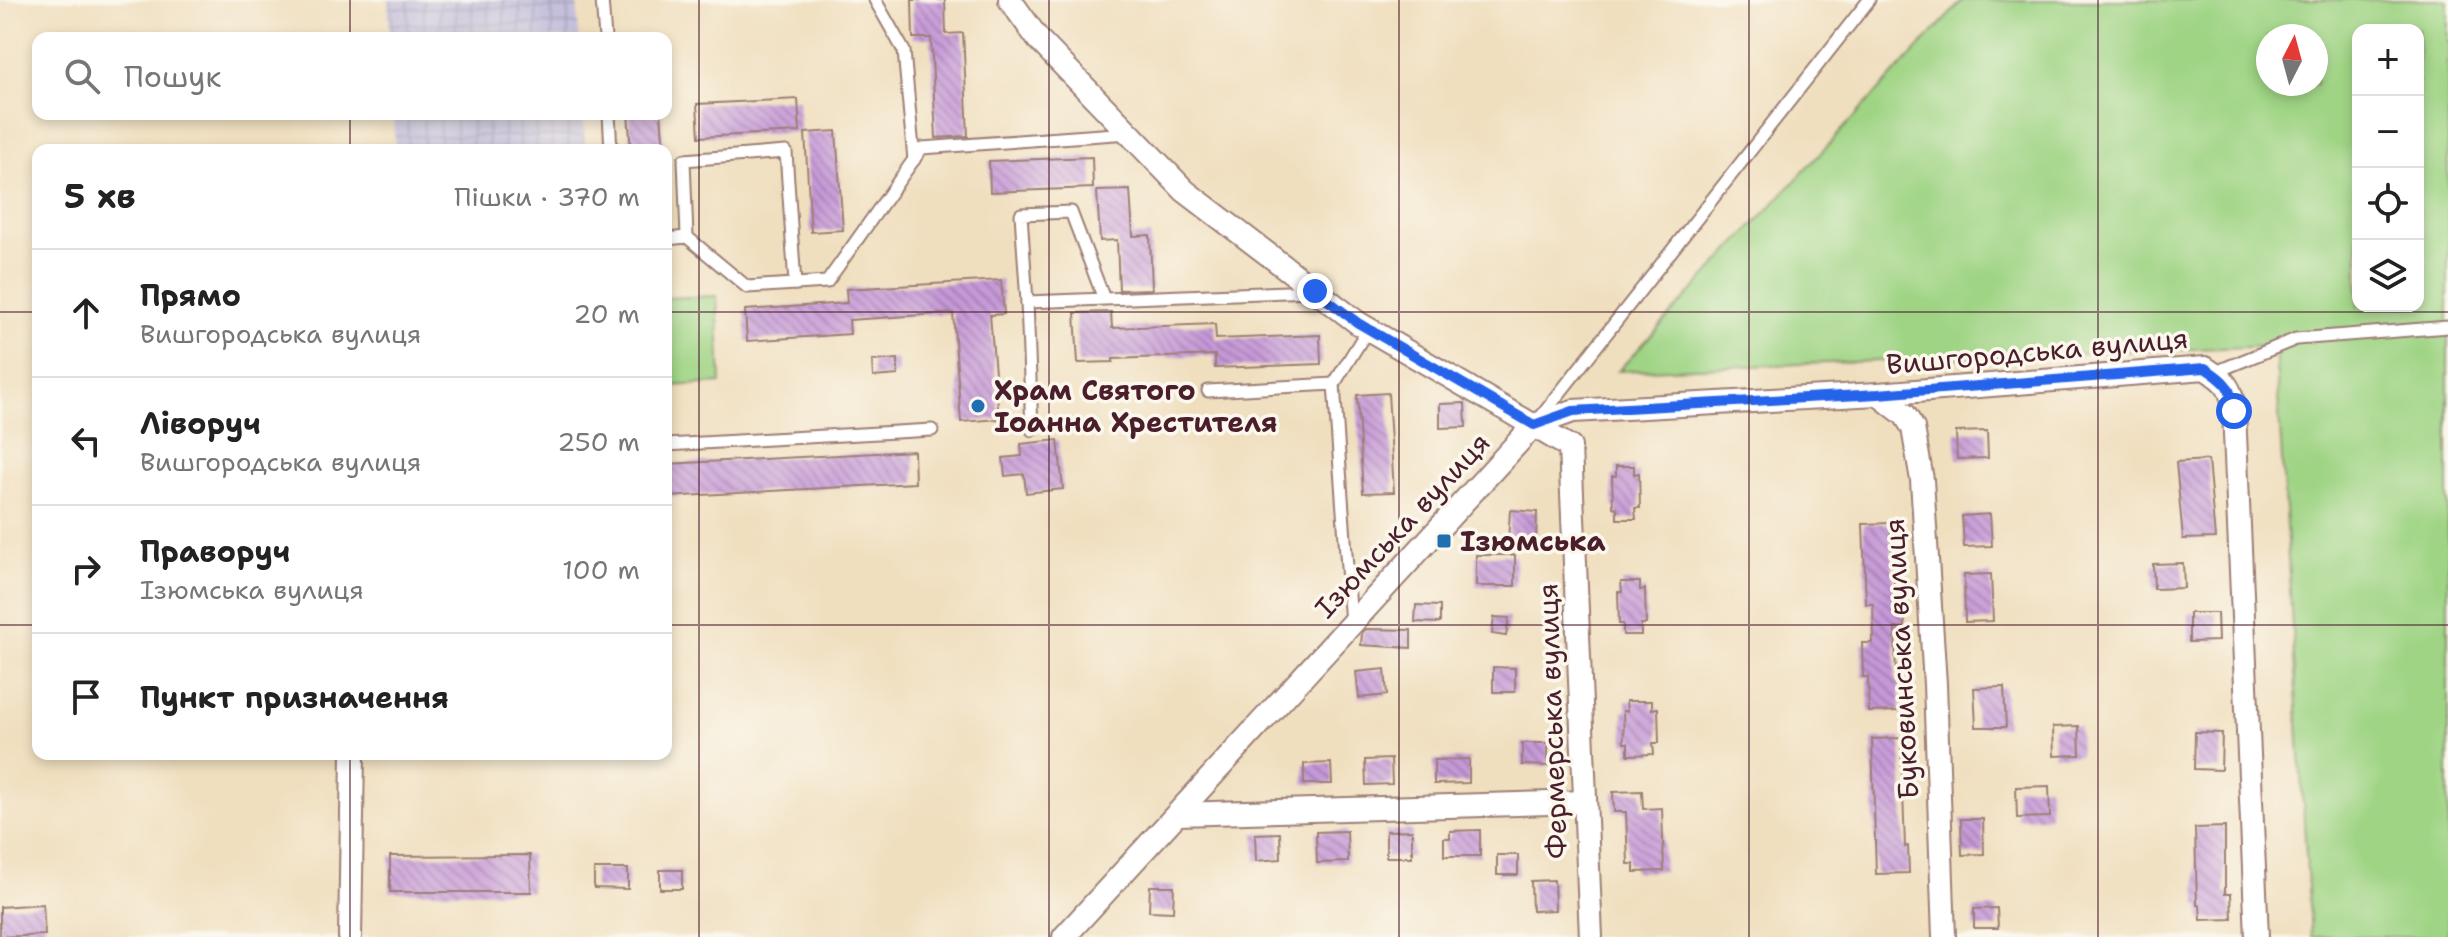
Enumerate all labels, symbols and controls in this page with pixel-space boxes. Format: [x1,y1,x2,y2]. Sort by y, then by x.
north arrow [2256,24,2328,96]
map controls [2352,24,2424,312]
button: + [2352,24,2424,96]
search box [32,32,672,120]
icon: search [60,54,104,98]
text: Пошук [124,56,221,97]
button: − [2352,96,2424,168]
button: locate [2352,168,2424,240]
text: 5 хв [64,173,136,219]
text: Пішки · 370 m [454,179,640,214]
button: layers [2352,240,2424,312]
route end [1297,273,1333,309]
text: Прямо [140,275,241,316]
icon: ahead [64,291,108,335]
text: 20 m [573,296,640,331]
text: Вишгородська вулиця [140,316,421,351]
street label: Вишгородська вулиця [1884,319,2190,383]
place label: Храм Святого Іоанна Хрестителя [994,371,1278,441]
route start [2216,393,2252,429]
marker: Храм Святого Іоанна Хрестителя [969,397,987,415]
text: Ліворуч [140,403,261,444]
icon: left [64,419,108,463]
text: 250 m [557,424,640,459]
street label: Ізюмська вулиця [1306,424,1498,626]
text: Вишгородська вулиця [140,444,421,479]
street label: Буковинська вулиця [1875,517,1927,801]
place label: Ізюмська [1460,522,1606,560]
text: Праворуч [140,531,290,572]
marker: Ізюмська [1435,532,1453,550]
icon: right [64,547,108,591]
text: 100 m [562,552,640,587]
text: Ізюмська вулиця [140,572,364,607]
street label: Фермерська вулиця [1528,583,1576,859]
icon: arrive [64,675,108,719]
text: Пункт призначення [140,677,449,718]

